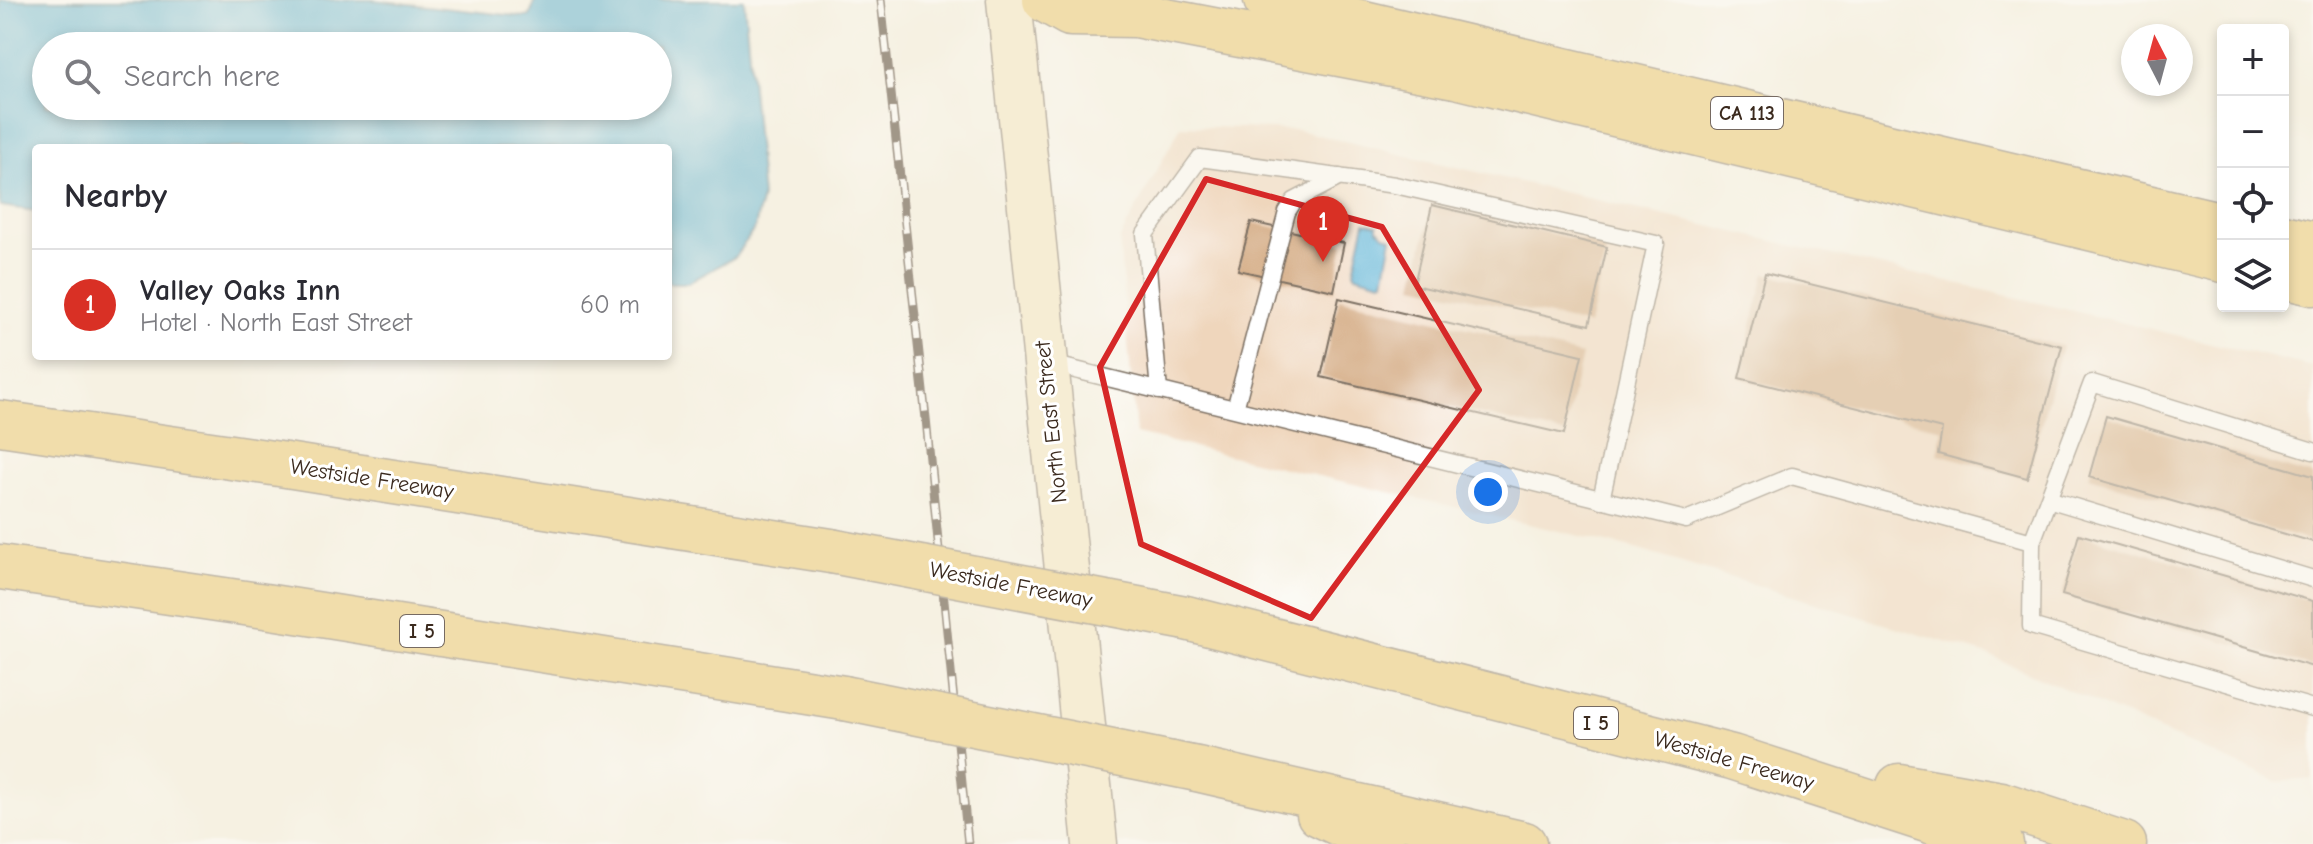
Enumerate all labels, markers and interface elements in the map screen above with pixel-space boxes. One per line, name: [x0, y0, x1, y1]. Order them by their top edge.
north arrow: [2121, 24, 2193, 96]
map controls: [2217, 24, 2289, 312]
button: +: [2217, 24, 2289, 96]
search box: [32, 32, 672, 120]
icon: search: [60, 54, 104, 98]
text: Search here: [124, 59, 280, 94]
button: −: [2217, 96, 2289, 168]
road number: CA 113: [1711, 97, 1783, 129]
button: locate: [2217, 168, 2289, 240]
text: Nearby: [64, 176, 167, 216]
pin: 1: [1297, 196, 1349, 262]
button: layers: [2217, 240, 2289, 312]
text: Valley Oaks Inn: [140, 273, 341, 308]
text: 1: [85, 290, 95, 320]
text: 60 m: [580, 290, 640, 320]
text: Hotel · North East Street: [140, 308, 412, 338]
street label: North East Street: [1029, 339, 1072, 504]
street label: Westside Freeway: [288, 453, 456, 505]
your location: [1468, 472, 1508, 512]
street label: Westside Freeway: [927, 556, 1095, 614]
road number: I 5: [400, 615, 444, 647]
road number: I 5: [1574, 707, 1618, 739]
street label: Westside Freeway: [1651, 726, 1817, 796]

